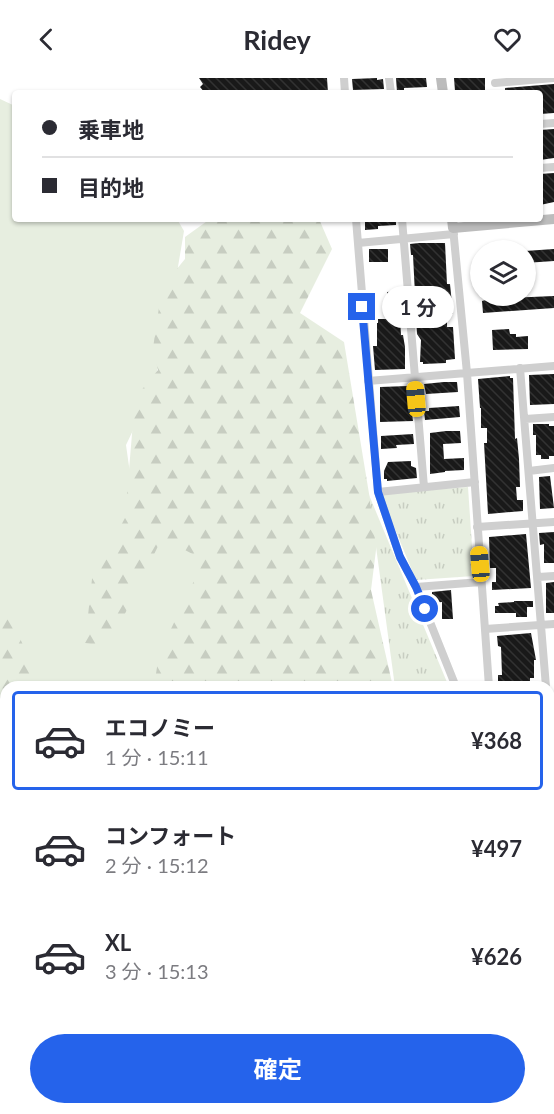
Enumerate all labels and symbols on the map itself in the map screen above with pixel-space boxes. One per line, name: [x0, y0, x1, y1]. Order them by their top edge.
callout: 1 分: [383, 286, 455, 328]
route end: [348, 293, 375, 320]
car: [405, 380, 427, 418]
car: [469, 545, 491, 583]
route start: [411, 595, 438, 622]

